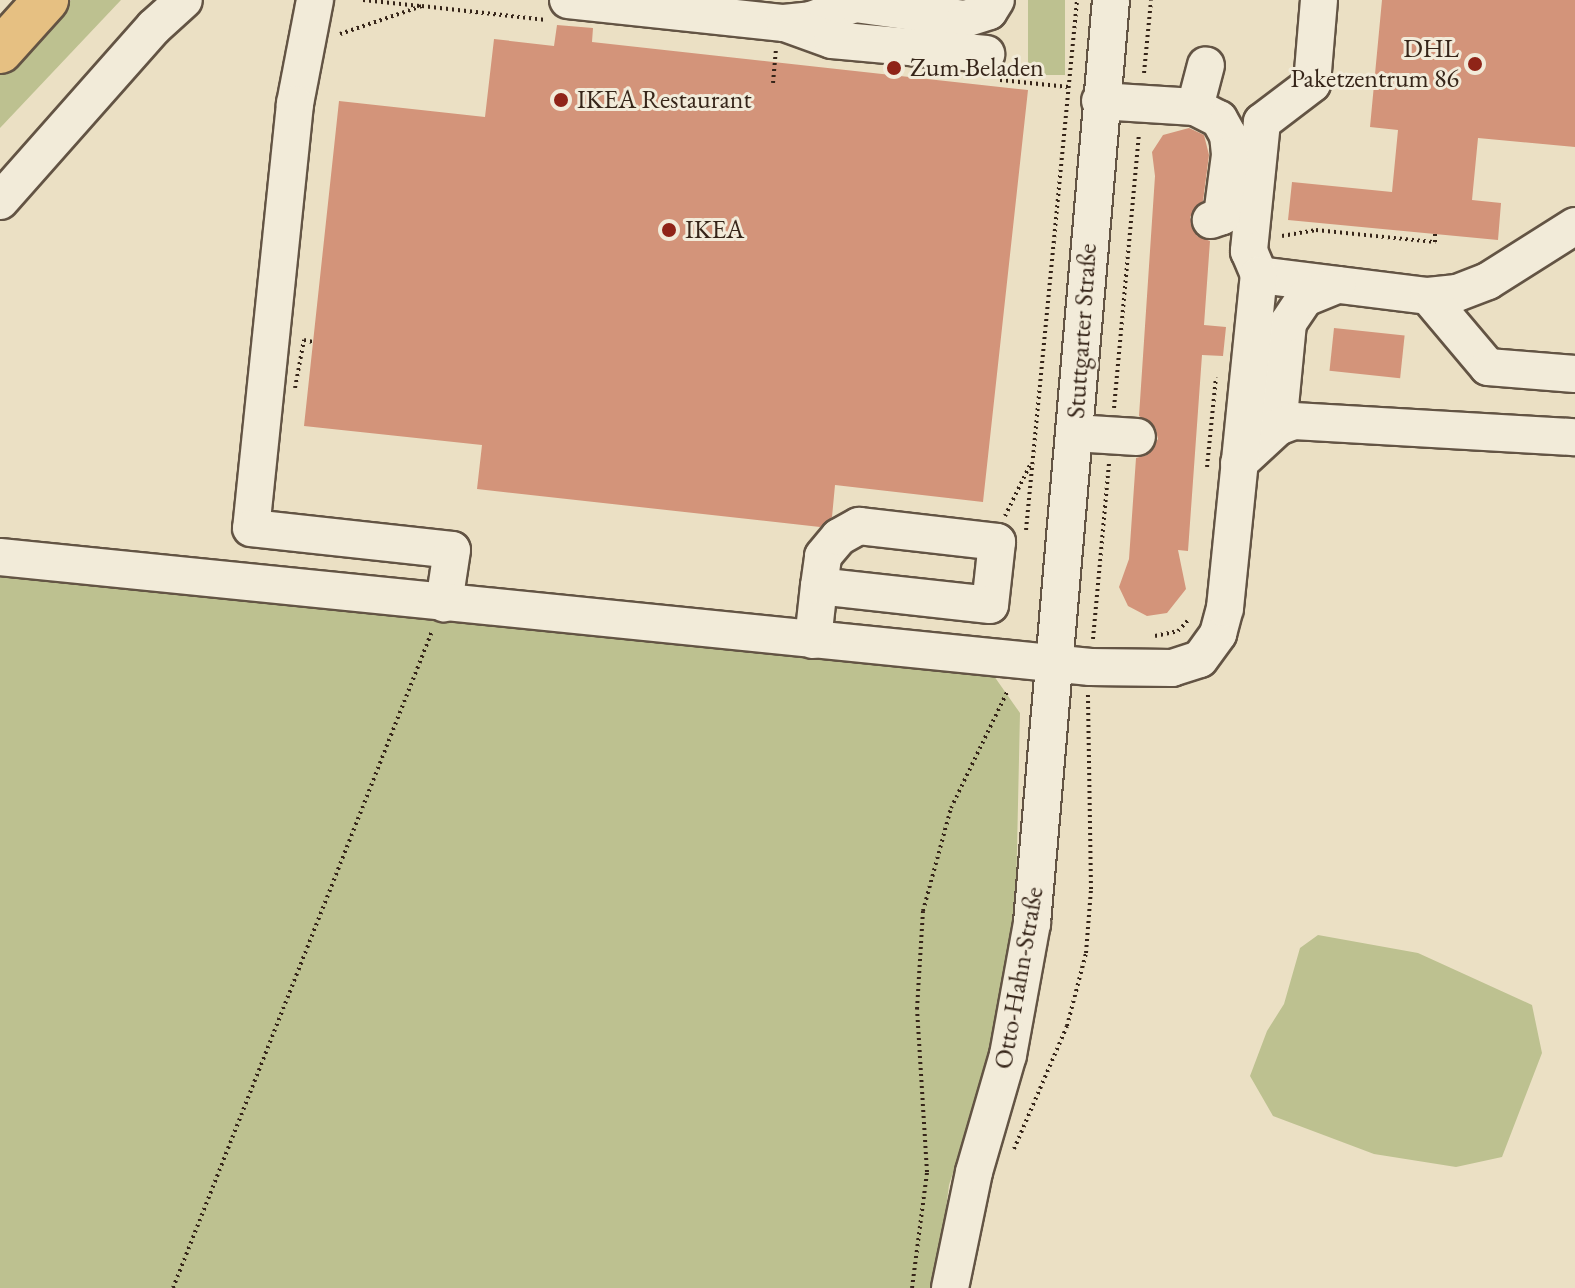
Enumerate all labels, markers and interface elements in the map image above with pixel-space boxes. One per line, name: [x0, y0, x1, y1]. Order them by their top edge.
place label: DHL Paketzentrum 86: [1290, 33, 1459, 94]
place label: Zum Beladen: [910, 52, 1044, 84]
marker: DHL Paketzentrum 86: [1466, 55, 1484, 73]
marker: Zum Beladen: [885, 59, 903, 77]
place label: IKEA Restaurant: [577, 84, 752, 116]
marker: IKEA Restaurant: [552, 91, 570, 109]
place label: IKEA: [685, 214, 744, 246]
marker: IKEA: [660, 221, 678, 239]
street label: Stuttgarter Straße: [1060, 242, 1104, 420]
street label: Otto-Hahn-Straße: [988, 884, 1050, 1072]

